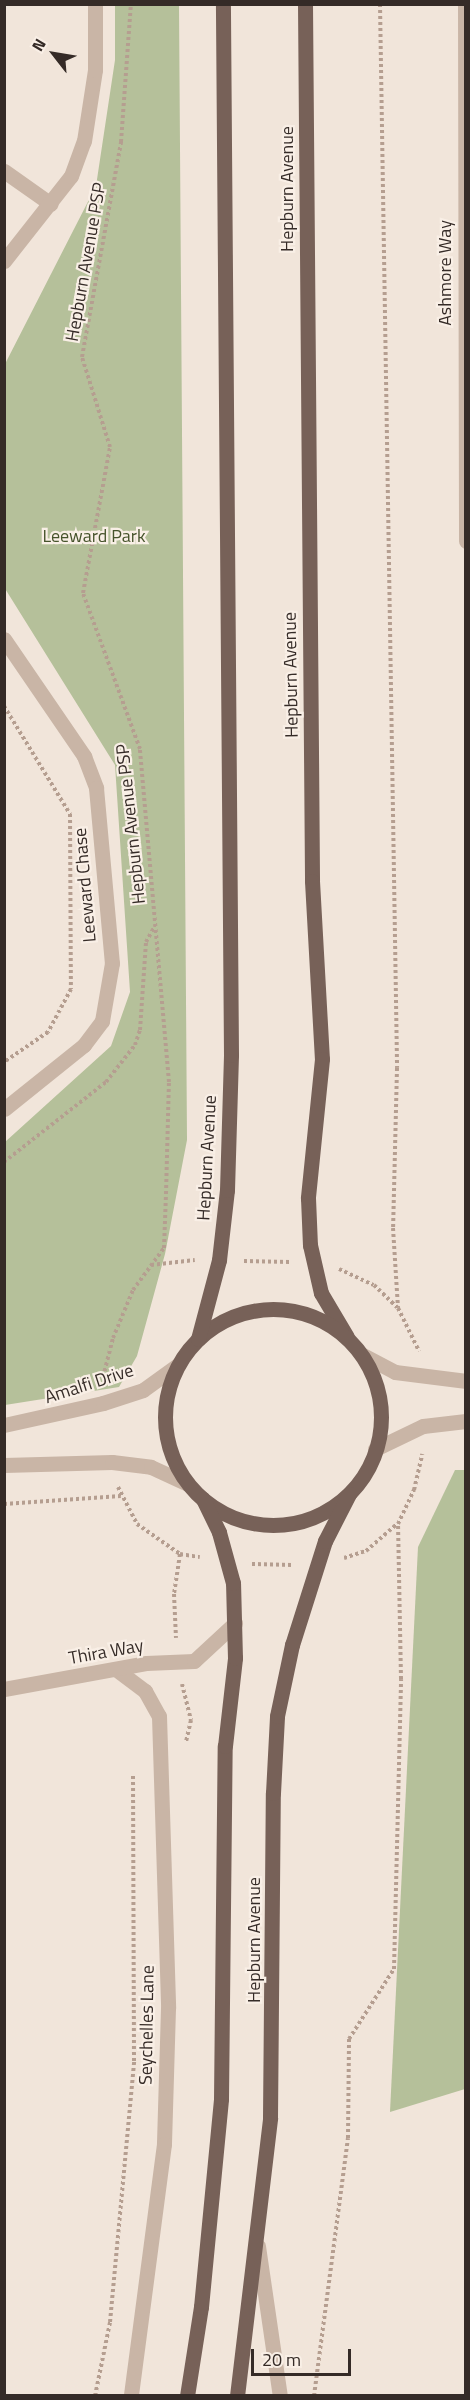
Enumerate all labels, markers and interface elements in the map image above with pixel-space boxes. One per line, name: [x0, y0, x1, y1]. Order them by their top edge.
north arrow: [24, 24, 84, 84]
text: N: [25, 34, 52, 56]
street label: Hepburn Avenue: [276, 126, 298, 252]
street label: Hepburn Avenue PSP: [61, 181, 111, 343]
street label: Ashmore Way: [434, 220, 456, 326]
park label: Leeward Park: [42, 525, 146, 547]
street label: Hepburn Avenue: [279, 612, 303, 738]
street label: Hepburn Avenue PSP: [112, 743, 150, 905]
street label: Leeward Chase: [69, 827, 101, 943]
street label: Hepburn Avenue: [193, 1095, 221, 1221]
street label: Amalfi Drive: [42, 1359, 136, 1409]
street label: Thira Way: [67, 1635, 145, 1669]
street label: Hepburn Avenue: [243, 1877, 265, 2003]
street label: Seychelles Lane: [135, 1965, 159, 2085]
scale bar: [254, 2337, 354, 2375]
text: 20 m: [262, 2346, 301, 2373]

